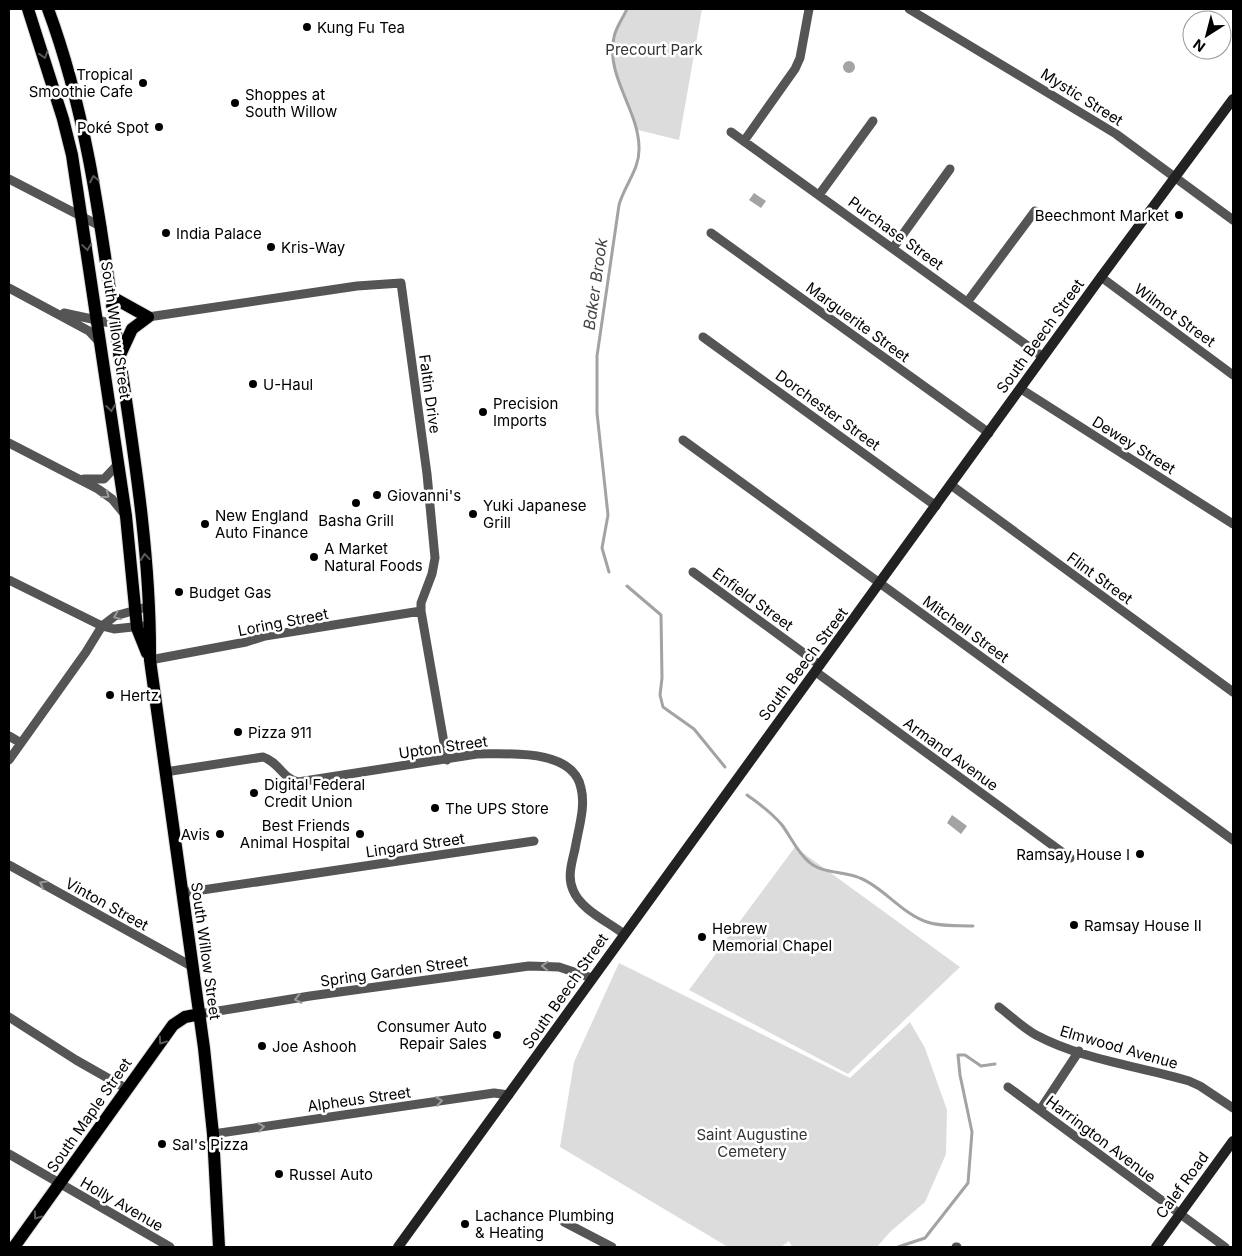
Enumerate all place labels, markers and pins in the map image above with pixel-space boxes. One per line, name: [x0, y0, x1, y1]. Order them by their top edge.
place label: Kung Fu Tea: [317, 18, 405, 37]
marker: Kung Fu Tea: [301, 21, 313, 33]
place label: Tropical Smoothie Cafe: [29, 65, 133, 101]
marker: Tropical Smoothie Cafe: [137, 77, 149, 89]
place label: Shoppes at South Willow: [245, 85, 337, 121]
marker: Shoppes at South Willow: [229, 97, 241, 109]
place label: Poké Spot: [77, 118, 149, 137]
marker: Poké Spot: [153, 121, 165, 133]
place label: Beechmont Market: [1035, 206, 1169, 225]
marker: Beechmont Market: [1173, 209, 1185, 221]
place label: India Palace: [176, 224, 262, 243]
marker: India Palace: [160, 227, 172, 239]
place label: Kris-Way: [281, 238, 346, 257]
marker: Kris-Way: [265, 241, 277, 253]
place label: U-Haul: [263, 375, 313, 394]
marker: U-Haul: [247, 378, 259, 390]
place label: Precision Imports: [493, 394, 558, 430]
marker: Precision Imports: [477, 406, 489, 418]
place label: Giovanni's: [387, 486, 461, 505]
marker: Giovanni's: [371, 489, 383, 501]
place label: Yuki Japanese Grill: [483, 496, 587, 532]
marker: Basha Grill: [350, 497, 362, 509]
place label: New England Auto Finance: [215, 506, 308, 542]
marker: Yuki Japanese Grill: [467, 508, 479, 520]
place label: Basha Grill: [318, 511, 394, 530]
marker: New England Auto Finance: [199, 518, 211, 530]
place label: A Market Natural Foods: [324, 539, 423, 575]
marker: A Market Natural Foods: [308, 551, 320, 563]
place label: Budget Gas: [189, 583, 272, 602]
marker: Budget Gas: [173, 586, 185, 598]
place label: Hertz: [120, 686, 159, 705]
marker: Hertz: [104, 689, 116, 701]
place label: Pizza 911: [248, 723, 312, 742]
marker: Pizza 911: [232, 726, 244, 738]
place label: Digital Federal Credit Union: [264, 775, 365, 811]
marker: Digital Federal Credit Union: [248, 787, 260, 799]
place label: The UPS Store: [445, 799, 549, 818]
marker: The UPS Store: [429, 802, 441, 814]
place label: Best Friends Animal Hospital: [240, 816, 350, 852]
place label: Avis: [181, 825, 210, 844]
marker: Avis: [214, 828, 226, 840]
marker: Best Friends Animal Hospital: [354, 828, 366, 840]
place label: Ramsay House I: [1016, 845, 1130, 864]
marker: Ramsay House I: [1134, 848, 1146, 860]
place label: Ramsay House II: [1084, 916, 1202, 935]
place label: Hebrew Memorial Chapel: [712, 919, 832, 955]
marker: Ramsay House II: [1068, 919, 1080, 931]
marker: Hebrew Memorial Chapel: [696, 931, 708, 943]
place label: Consumer Auto Repair Sales: [377, 1017, 487, 1053]
marker: Consumer Auto Repair Sales: [491, 1029, 503, 1041]
place label: Joe Ashooh: [272, 1037, 357, 1056]
marker: Joe Ashooh: [256, 1040, 268, 1052]
place label: Sal's Pizza: [172, 1135, 249, 1154]
marker: Sal's Pizza: [156, 1138, 168, 1150]
place label: Russel Auto: [289, 1165, 373, 1184]
marker: Russel Auto: [273, 1168, 285, 1180]
place label: Lachance Plumbing & Heating: [475, 1206, 614, 1242]
marker: Lachance Plumbing & Heating: [459, 1218, 471, 1230]

